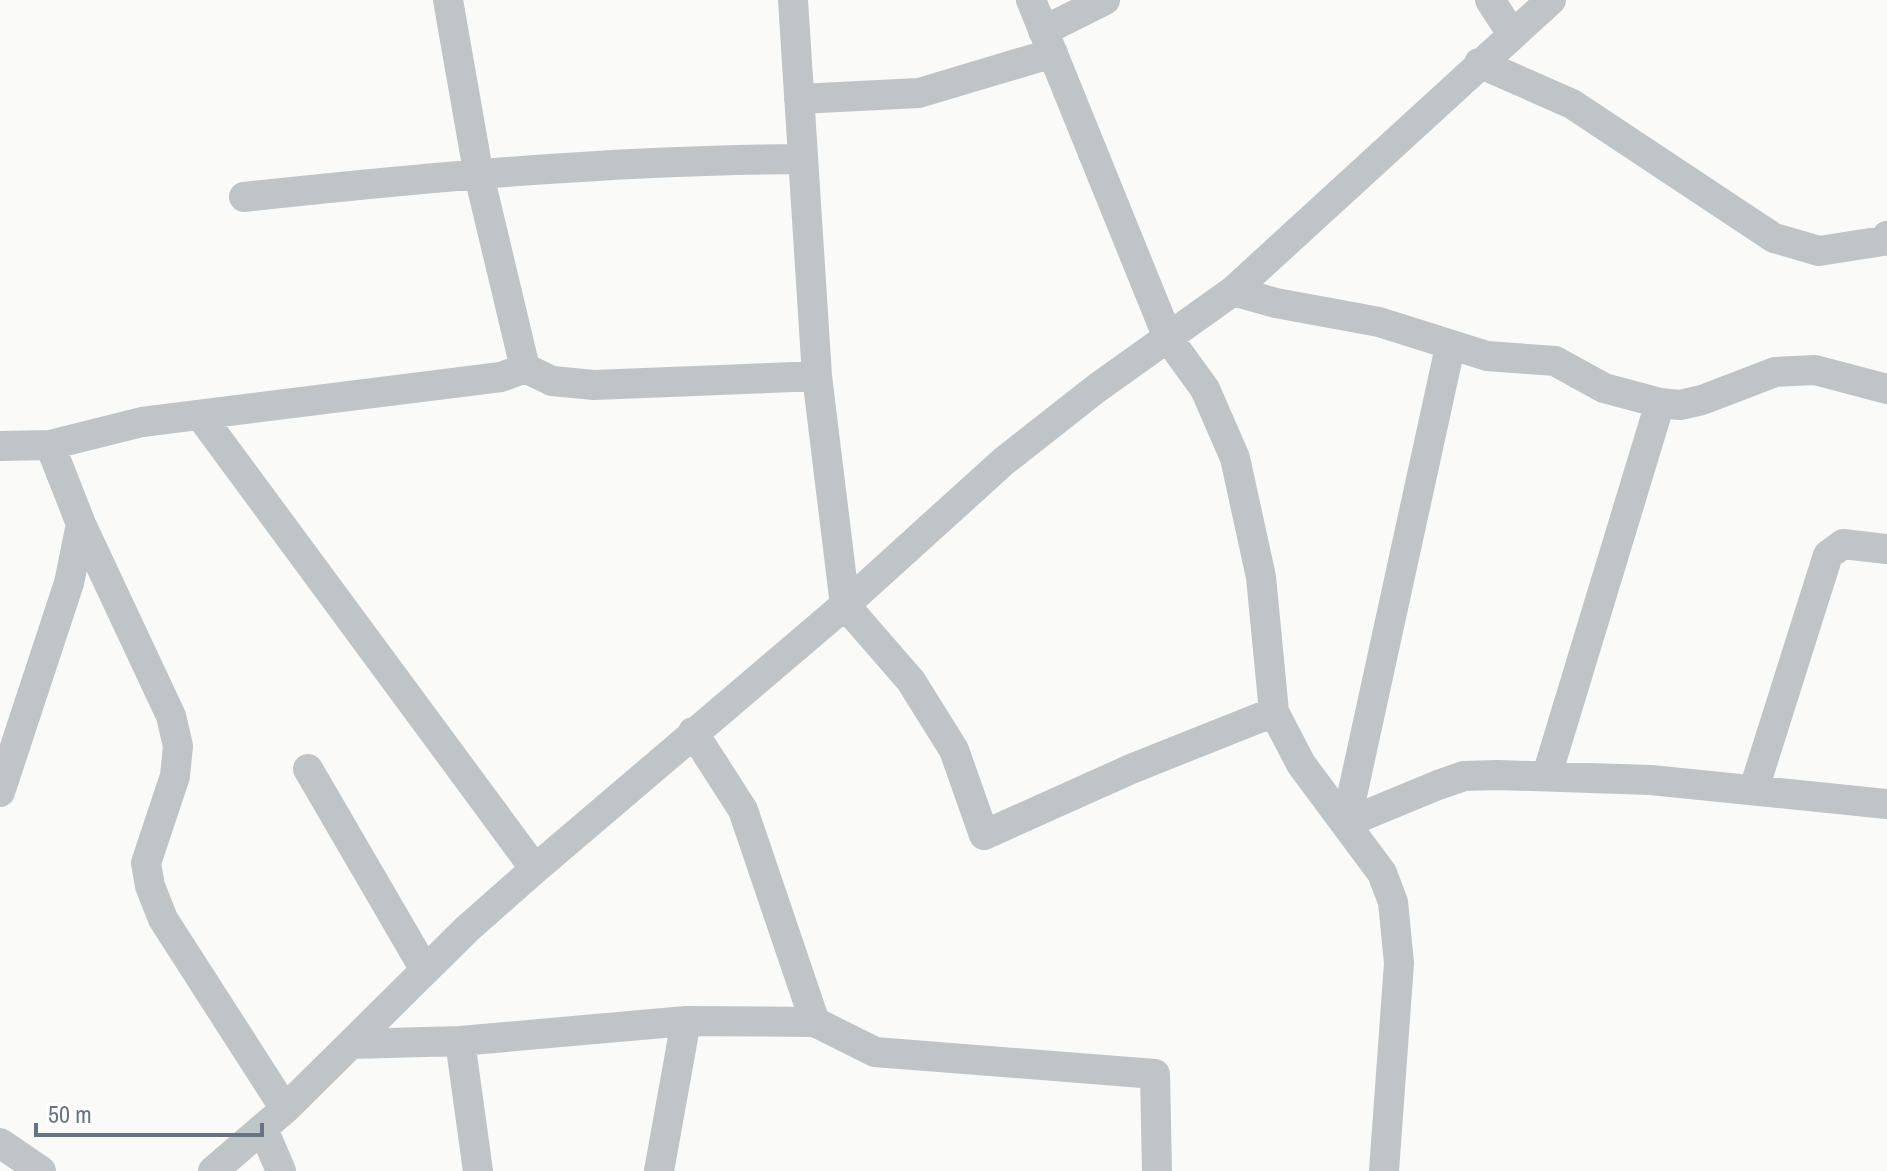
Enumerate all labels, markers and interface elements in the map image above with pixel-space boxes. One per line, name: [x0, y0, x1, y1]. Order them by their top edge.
scale bar: [36, 1087, 262, 1137]
text: 50 m: [48, 1098, 92, 1130]

